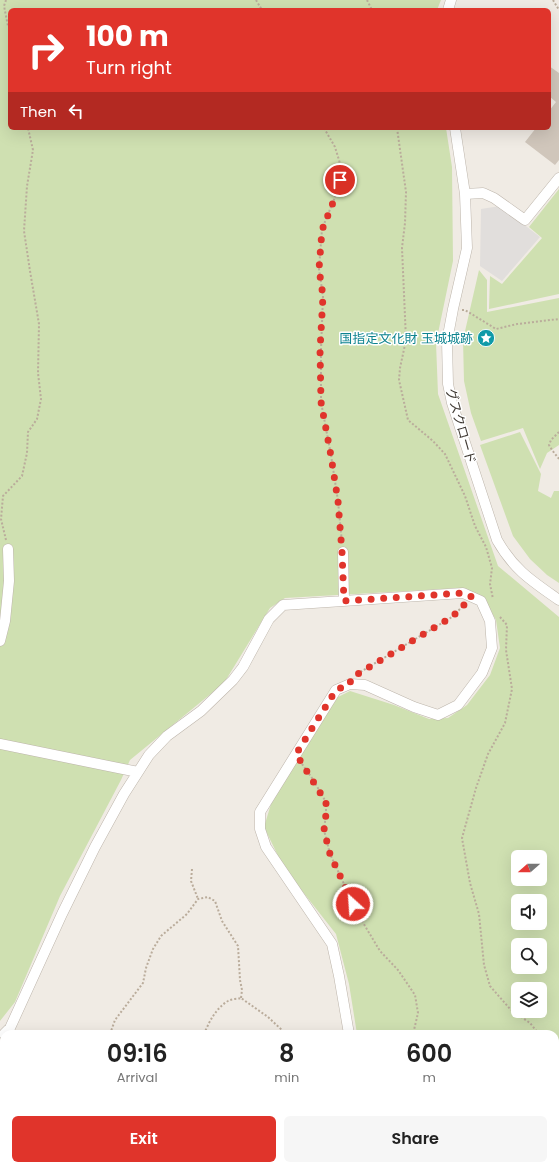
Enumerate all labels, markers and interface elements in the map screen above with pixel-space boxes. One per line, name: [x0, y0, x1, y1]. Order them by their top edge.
text: 100 m: [86, 17, 169, 56]
icon: right: [20, 24, 72, 76]
text: Turn right: [86, 55, 172, 80]
icon: left: [65, 100, 87, 122]
text: Then: [20, 101, 57, 122]
pin: [323, 163, 357, 197]
icon: arrive: [329, 169, 351, 191]
place icon: 国指定文化財 玉城城跡: [476, 328, 496, 348]
place label: 国指定文化財 玉城城跡: [340, 329, 473, 348]
street label: グスクロード: [441, 386, 481, 466]
north arrow: [511, 850, 547, 886]
map controls: [511, 850, 547, 1018]
position arrow: [332, 883, 374, 925]
button: sound: [511, 894, 547, 930]
button: search: [511, 938, 547, 974]
button: layers: [511, 982, 547, 1018]
text: 09:16: [107, 1037, 168, 1070]
text: 8: [279, 1037, 294, 1070]
text: 600: [406, 1037, 452, 1070]
text: Arrival: [117, 1068, 158, 1087]
text: min: [274, 1068, 299, 1087]
text: m: [422, 1068, 436, 1087]
button: Exit: [12, 1116, 276, 1162]
button: Share: [284, 1116, 547, 1162]

